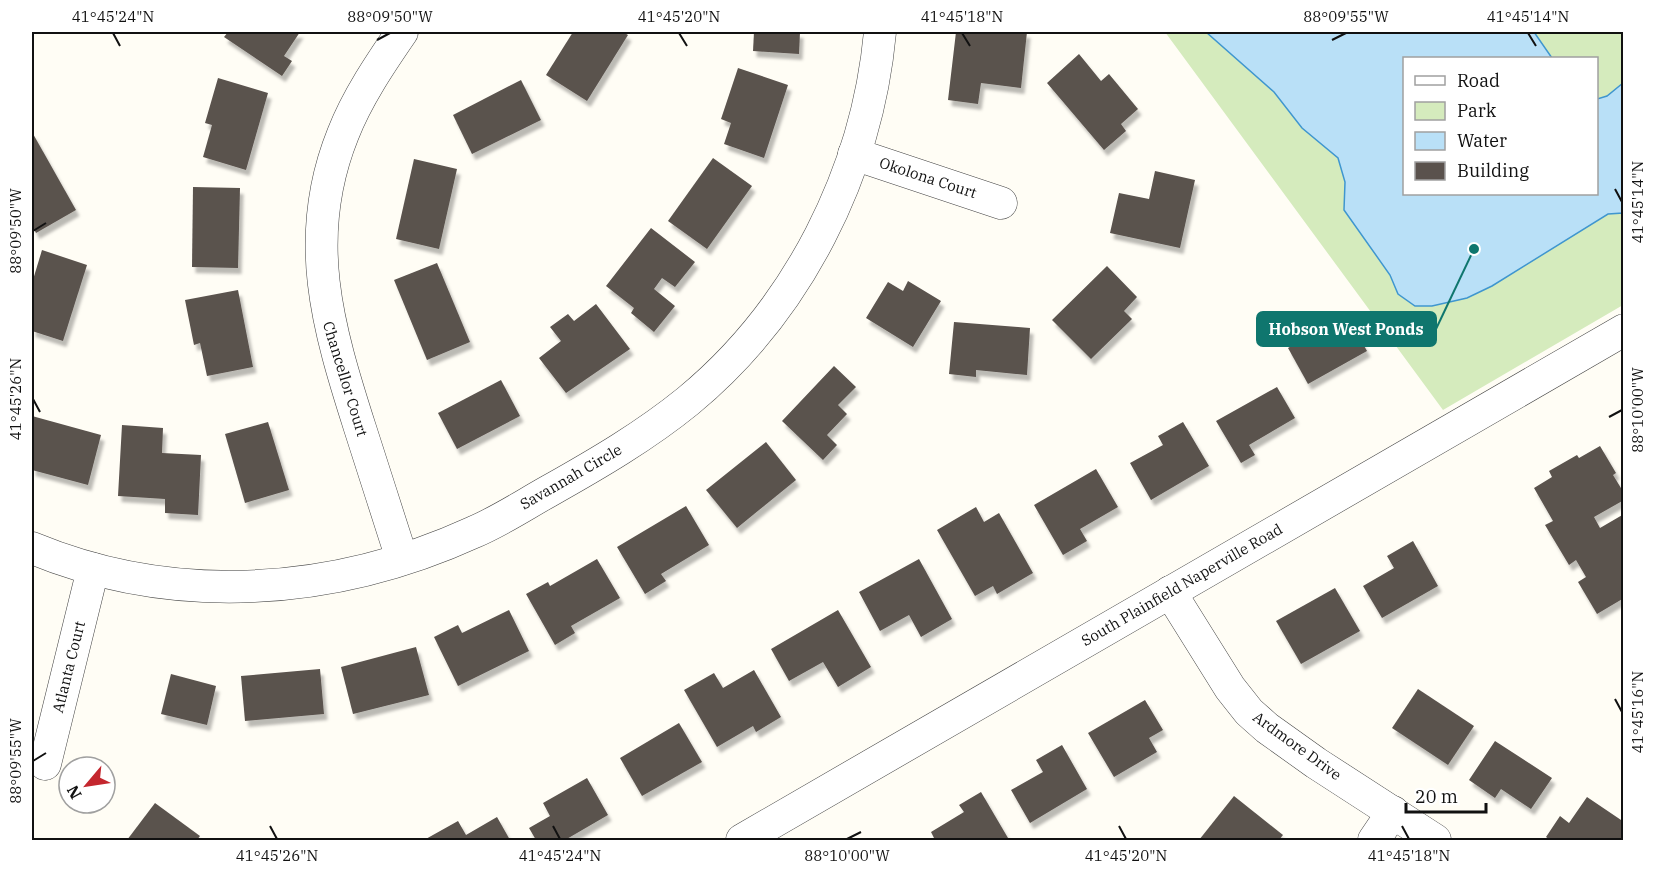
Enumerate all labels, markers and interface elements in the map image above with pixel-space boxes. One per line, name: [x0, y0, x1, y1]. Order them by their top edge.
text: 41°45'24"N: [72, 7, 154, 26]
text: 88°09'50"W: [347, 7, 433, 26]
text: 41°45'20"N: [638, 7, 720, 26]
text: 41°45'18"N: [921, 7, 1003, 26]
text: 88°09'55"W: [1303, 7, 1389, 26]
text: 41°45'14"N: [1487, 7, 1569, 26]
legend: [1403, 57, 1598, 195]
text: Road: [1457, 69, 1500, 92]
text: Park: [1457, 99, 1497, 122]
text: Water: [1457, 129, 1507, 152]
street label: Okolona Court: [877, 153, 979, 202]
text: Building: [1457, 159, 1529, 182]
text: 41°45'14"N: [1628, 161, 1647, 243]
text: 88°09'50"W: [6, 188, 25, 274]
callout: Hobson West Ponds: [1257, 312, 1436, 346]
street label: Chancellor Court: [319, 319, 372, 439]
text: Hobson West Ponds: [1268, 319, 1424, 339]
text: 41°45'26"N: [6, 358, 25, 440]
text: 88°10'00"W: [1628, 367, 1647, 453]
street label: Savannah Circle: [516, 440, 625, 513]
street label: South Plainfield Naperville Road: [1078, 519, 1286, 650]
street label: Atlanta Court: [48, 619, 89, 715]
text: 41°45'16"N: [1628, 671, 1647, 753]
street label: Ardmore Drive: [1249, 707, 1345, 784]
text: 88°09'55"W: [6, 718, 25, 804]
north arrow: [57, 755, 117, 815]
scale bar: [1406, 776, 1486, 814]
text: N: [62, 782, 86, 803]
text: 20 m: [1415, 785, 1458, 808]
text: 41°45'26"N: [236, 846, 318, 865]
text: 41°45'24"N: [519, 846, 601, 865]
text: 88°10'00"W: [804, 846, 890, 865]
text: 41°45'20"N: [1085, 846, 1167, 865]
text: 41°45'18"N: [1368, 846, 1450, 865]

